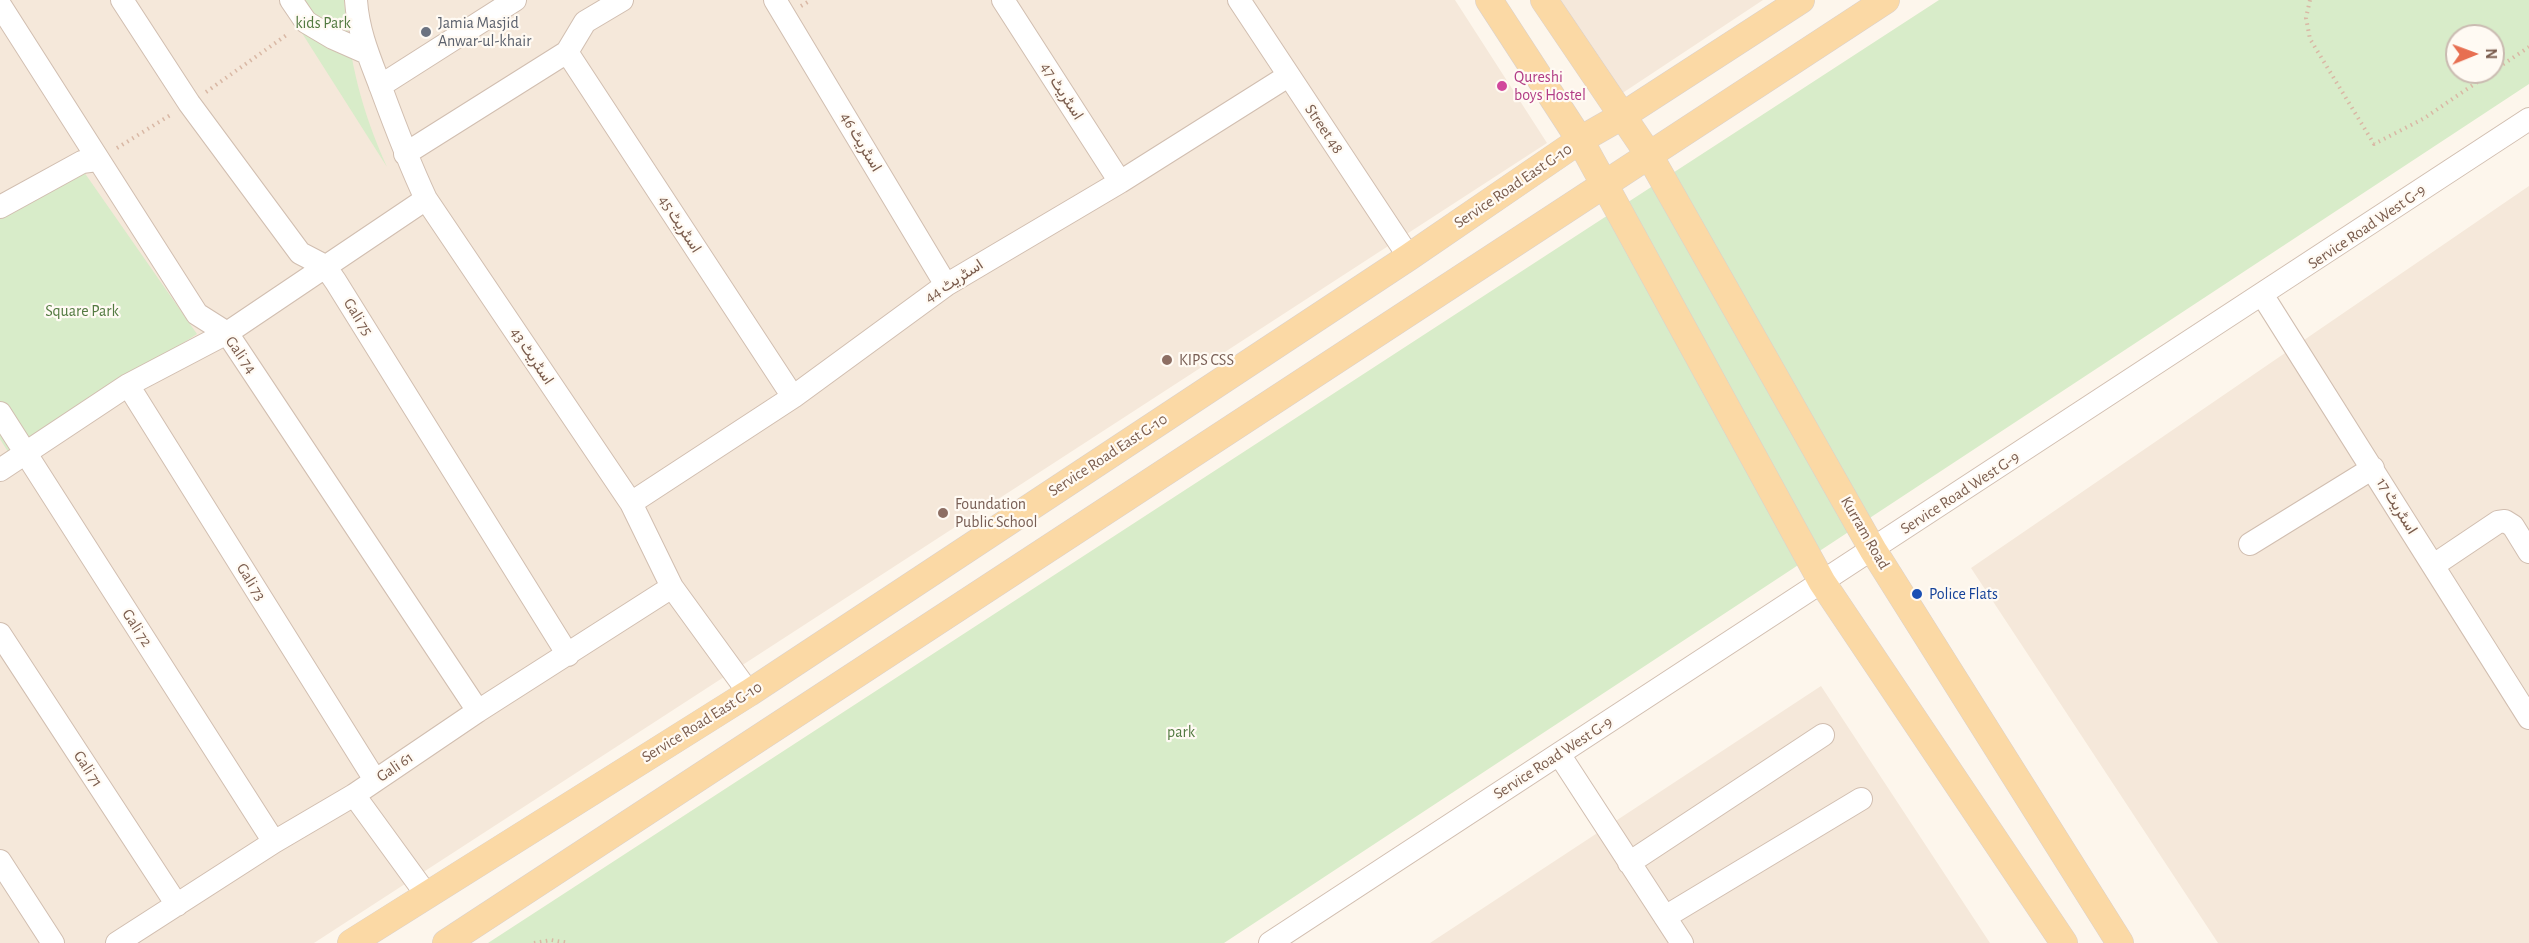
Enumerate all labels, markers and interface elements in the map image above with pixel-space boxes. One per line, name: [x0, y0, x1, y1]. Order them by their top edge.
park label: kids Park: [295, 13, 351, 33]
place label: Jamia Masjid Anwar-ul-khair: [438, 13, 531, 51]
north arrow: [2445, 24, 2505, 84]
marker: Jamia Masjid Anwar-ul-khair: [419, 25, 433, 39]
text: N: [2483, 48, 2499, 59]
street label: اسٹریٹ 47: [1036, 59, 1088, 123]
place label: Qureshi boys Hostel: [1514, 67, 1586, 105]
marker: Qureshi boys Hostel: [1495, 79, 1509, 93]
street label: Street 48: [1301, 101, 1347, 157]
street label: اسٹریٹ 46: [836, 109, 886, 175]
street label: Service Road East G-10: [1450, 139, 1576, 233]
street label: Service Road West G-9: [2304, 180, 2430, 274]
street label: اسٹریٹ 45: [654, 192, 706, 256]
street label: اسٹریٹ 44: [921, 255, 987, 307]
street label: Gali 75: [339, 295, 377, 339]
park label: Square Park: [45, 301, 119, 321]
street label: اسٹریٹ 43: [506, 324, 558, 388]
street label: Gali 74: [221, 332, 261, 378]
place label: KIPS CSS: [1179, 350, 1234, 370]
marker: KIPS CSS: [1160, 353, 1174, 367]
street label: Service Road East G-10: [1045, 409, 1171, 501]
street label: Service Road West G-9: [1897, 447, 2023, 539]
street label: اسٹریٹ 17: [2372, 474, 2422, 538]
street label: Kurram Road: [1836, 493, 1894, 573]
place label: Foundation Public School: [955, 494, 1037, 532]
marker: Foundation Public School: [936, 506, 950, 520]
street label: Gali 73: [232, 560, 270, 604]
place label: Police Flats: [1929, 584, 1998, 604]
marker: Police Flats: [1910, 587, 1924, 601]
street label: Gali 72: [118, 605, 156, 651]
street label: Service Road East G-10: [638, 677, 766, 767]
street label: Service Road West G-9: [1490, 712, 1616, 804]
park label: park: [1167, 722, 1195, 742]
street label: Gali 71: [69, 747, 107, 791]
street label: Gali 61: [373, 748, 417, 786]

